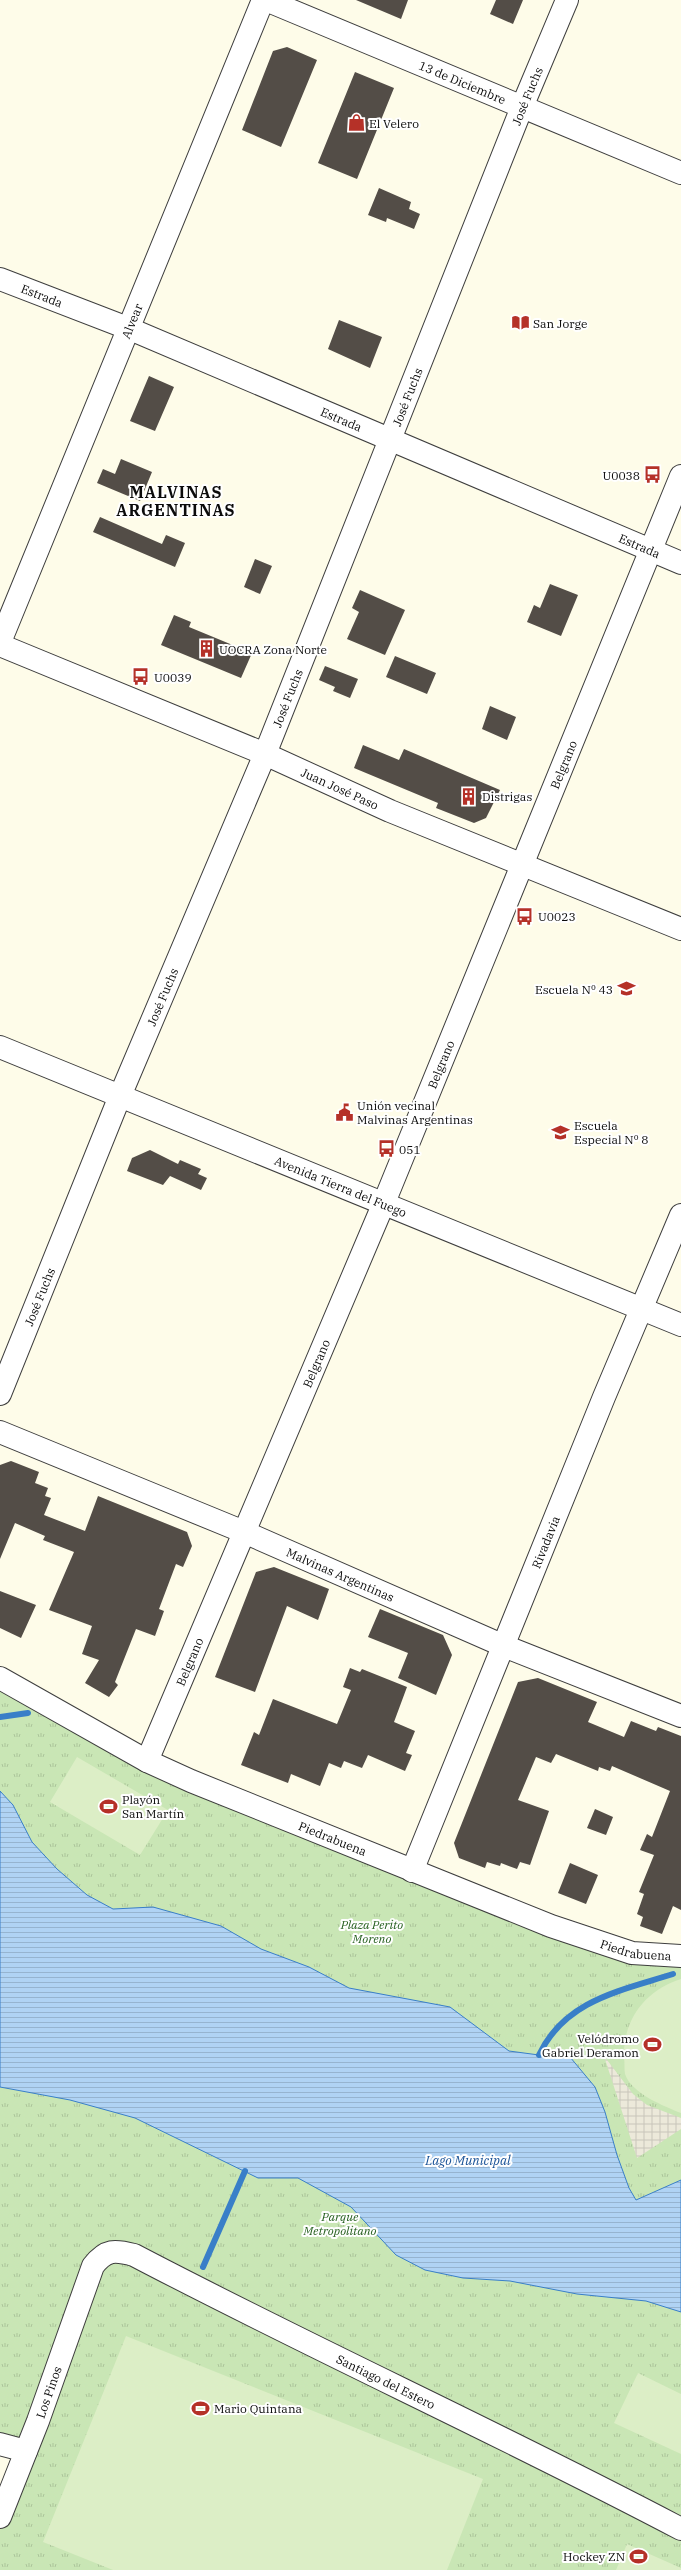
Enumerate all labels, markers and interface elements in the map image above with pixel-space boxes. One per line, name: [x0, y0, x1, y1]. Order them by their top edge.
street label: 13 de Diciembre: [417, 57, 508, 107]
street label: José Fuchs: [508, 64, 546, 127]
shop icon: El Velero: [346, 113, 366, 133]
place label: El Velero: [369, 116, 419, 131]
street label: Estrada: [19, 280, 65, 310]
street label: Alvear: [118, 301, 146, 341]
library icon: San Jorge: [510, 313, 530, 333]
place label: San Jorge: [533, 316, 587, 331]
street label: José Fuchs: [389, 365, 425, 428]
street label: Estrada: [318, 403, 365, 434]
bus stop icon: U0038: [643, 465, 663, 485]
place label: U0038: [602, 468, 640, 483]
district label: MALVINAS ARGENTINAS: [116, 482, 236, 520]
street label: Estrada: [617, 530, 663, 561]
building icon: UOCRA Zona Norte: [196, 639, 216, 659]
place label: UOCRA Zona Norte: [219, 642, 327, 657]
bus stop icon: U0039: [131, 667, 151, 687]
street label: José Fuchs: [269, 667, 306, 729]
place label: U0039: [154, 670, 192, 685]
street label: Belgrano: [547, 738, 580, 791]
street label: Juan José Paso: [299, 764, 381, 812]
building icon: Distrigas: [459, 786, 479, 806]
place label: Distrigas: [482, 789, 532, 804]
bus stop icon: U0023: [515, 906, 535, 926]
place label: U0023: [538, 909, 576, 924]
street label: José Fuchs: [143, 965, 181, 1028]
school or university icon: Escuela Nº 43: [616, 979, 636, 999]
place label: Escuela Nº 43: [535, 982, 613, 997]
street label: Belgrano: [424, 1038, 457, 1091]
place label: Unión vecinal Malvinas Argentinas: [357, 1098, 473, 1127]
public building icon: Unión vecinal Malvinas Argentinas: [334, 1102, 354, 1122]
place label: Escuela Especial Nº 8: [574, 1118, 649, 1147]
school or university icon: Escuela Especial Nº 8: [551, 1122, 571, 1142]
bus stop icon: 051: [376, 1139, 396, 1159]
place label: 051: [399, 1142, 421, 1157]
street label: Avenida Tierra del Fuego: [272, 1152, 409, 1220]
street label: José Fuchs: [21, 1265, 58, 1328]
street label: Belgrano: [299, 1337, 333, 1390]
street label: Rivadavia: [528, 1513, 563, 1570]
street label: Malvinas Argentinas: [284, 1544, 397, 1605]
street label: Belgrano: [172, 1635, 206, 1688]
place label: Playón San Martín: [122, 1792, 185, 1821]
sports icon: Playón San Martín: [99, 1796, 119, 1816]
street label: Piedrabuena: [296, 1818, 369, 1859]
park label: Plaza Perito Moreno: [340, 1917, 403, 1946]
street label: Piedrabuena: [599, 1936, 672, 1963]
place label: Velódromo Gabriel Deramon: [542, 2031, 639, 2060]
sports icon: Velódromo Gabriel Deramon: [642, 2035, 662, 2055]
water label: Lago Municipal: [424, 2152, 511, 2169]
park label: Parque Metropolitano: [302, 2209, 377, 2238]
street label: Santiago del Estero: [334, 2351, 438, 2412]
street label: Los Pinos: [32, 2364, 64, 2420]
sports icon: Mario Quintana: [191, 2398, 211, 2418]
place label: Mario Quintana: [214, 2401, 303, 2416]
sports icon: Hockey ZN: [628, 2546, 648, 2566]
place label: Hockey ZN: [563, 2549, 625, 2564]

